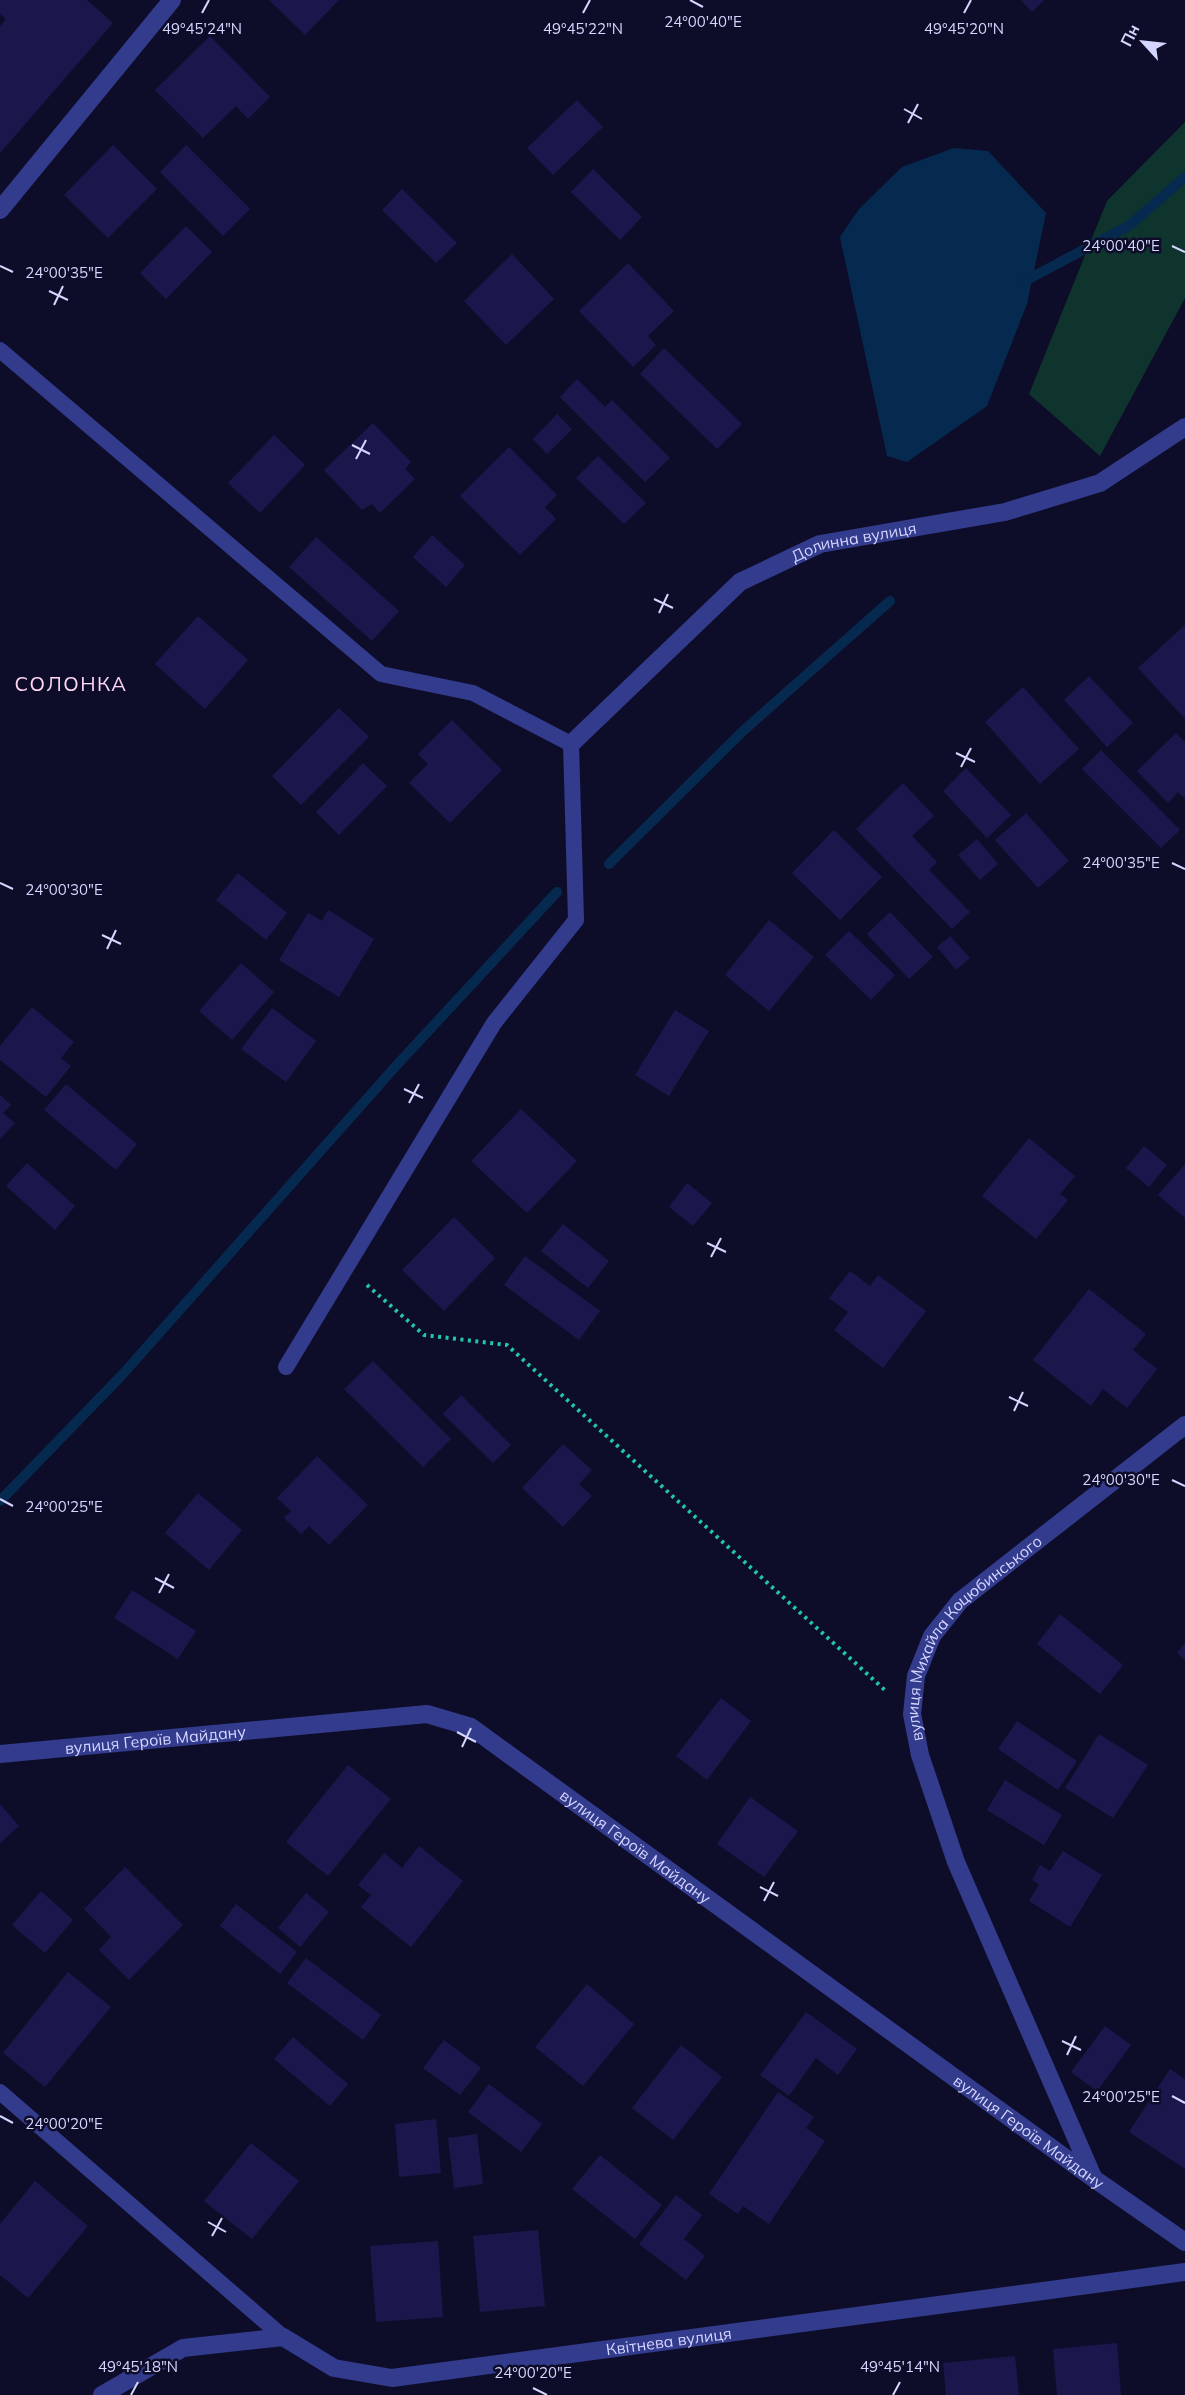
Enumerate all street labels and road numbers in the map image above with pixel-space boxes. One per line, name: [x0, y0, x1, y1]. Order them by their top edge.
street label: Долинна вулиця: [788, 518, 918, 566]
street label: вулиця Михайла Коцюбинського: [902, 1531, 1046, 1743]
street label: вулиця Героїв Майдану: [64, 1721, 247, 1758]
street label: вулиця Героїв Майдану: [556, 1785, 715, 1908]
street label: вулиця Героїв Майдану: [950, 2070, 1109, 2193]
street label: Квітнева вулиця: [605, 2323, 733, 2359]

